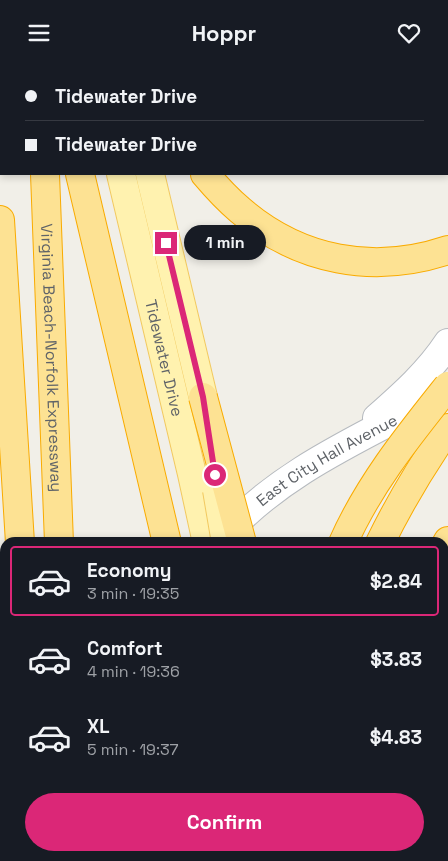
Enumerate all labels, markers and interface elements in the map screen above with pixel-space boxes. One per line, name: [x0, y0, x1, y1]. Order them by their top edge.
icon: menu: [25, 19, 53, 47]
text: Hoppr: [192, 19, 256, 47]
icon: heart: [395, 19, 423, 47]
text: Tidewater Drive: [55, 84, 197, 109]
text: Tidewater Drive: [55, 132, 197, 157]
street label: Virginia Beach-Norfolk Expressway: [36, 223, 68, 492]
callout: 1 min: [184, 225, 266, 261]
route end: [155, 232, 177, 254]
text: 1 min: [205, 232, 245, 253]
street label: Tidewater Drive: [141, 297, 188, 418]
street label: East City Hall Avenue: [252, 409, 401, 510]
route start: [204, 464, 226, 486]
text: Economy: [87, 558, 171, 583]
icon: car: [27, 559, 72, 604]
text: $2.84: [370, 569, 422, 594]
text: 3 min · 19:35: [87, 583, 179, 604]
text: Comfort: [87, 636, 163, 661]
icon: car: [27, 637, 72, 682]
text: $3.83: [370, 647, 422, 672]
text: 4 min · 19:36: [87, 661, 180, 682]
text: XL: [87, 714, 110, 739]
icon: car: [27, 715, 72, 760]
text: $4.83: [370, 725, 422, 750]
text: 5 min · 19:37: [87, 739, 179, 760]
button: Confirm: [25, 793, 424, 851]

